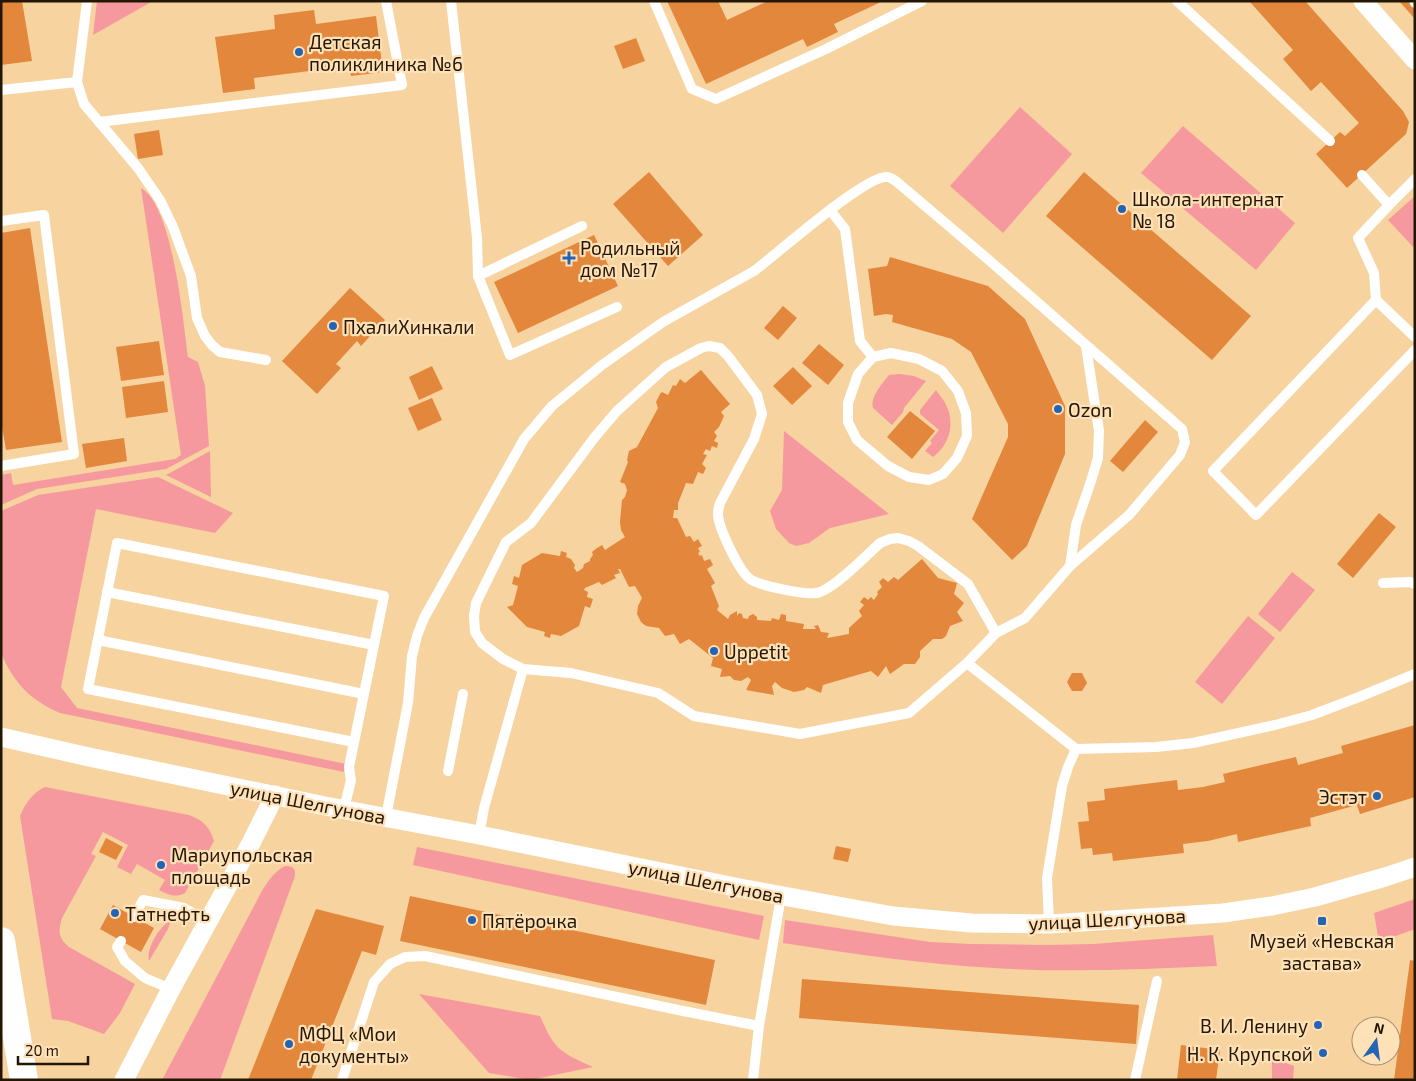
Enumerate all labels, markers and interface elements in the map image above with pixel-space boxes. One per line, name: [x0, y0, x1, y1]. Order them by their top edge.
place label: Детская поликлиника №6: [309, 30, 463, 75]
marker: Детская поликлиника №6: [293, 46, 305, 58]
place label: Школа-интернат № 18: [1132, 187, 1284, 232]
marker: Школа-интернат № 18: [1116, 203, 1128, 215]
place label: Родильный дом №17: [580, 236, 680, 281]
marker: Родильный дом №17: [562, 251, 576, 265]
place label: ПхалиХинкали: [343, 315, 474, 338]
marker: ПхалиХинкали: [327, 320, 339, 332]
place label: Ozon: [1068, 398, 1112, 421]
marker: Ozon: [1052, 403, 1064, 415]
place label: Uppetit: [724, 640, 788, 663]
marker: Uppetit: [708, 645, 720, 657]
street label: улица Шелгунова: [228, 776, 388, 829]
place label: Эстэт: [1319, 785, 1367, 808]
marker: Эстэт: [1371, 790, 1383, 802]
place label: Мариупольская площадь: [171, 843, 313, 888]
street label: улица Шелгунова: [626, 855, 786, 908]
marker: Мариупольская площадь: [155, 859, 167, 871]
place label: Татнефть: [125, 902, 210, 925]
street label: улица Шелгунова: [1028, 903, 1186, 936]
marker: Татнефть: [109, 907, 121, 919]
place label: Пятёрочка: [482, 909, 577, 932]
marker: Пятёрочка: [466, 914, 478, 926]
marker: Музей «Невская застава»: [1316, 915, 1328, 927]
place label: Музей «Невская застава»: [1250, 929, 1394, 974]
place label: В. И. Ленину: [1200, 1014, 1308, 1038]
north arrow: [1351, 1016, 1401, 1066]
text: N: [1372, 1018, 1386, 1037]
marker: В. И. Ленину: [1312, 1019, 1324, 1031]
place label: МФЦ «Мои документы»: [299, 1022, 409, 1068]
scale bar: [18, 1034, 88, 1066]
marker: МФЦ «Мои документы»: [283, 1038, 295, 1050]
text: 20 m: [25, 1041, 59, 1059]
place label: Н. К. Крупской: [1187, 1042, 1313, 1066]
marker: Н. К. Крупской: [1317, 1047, 1329, 1059]

